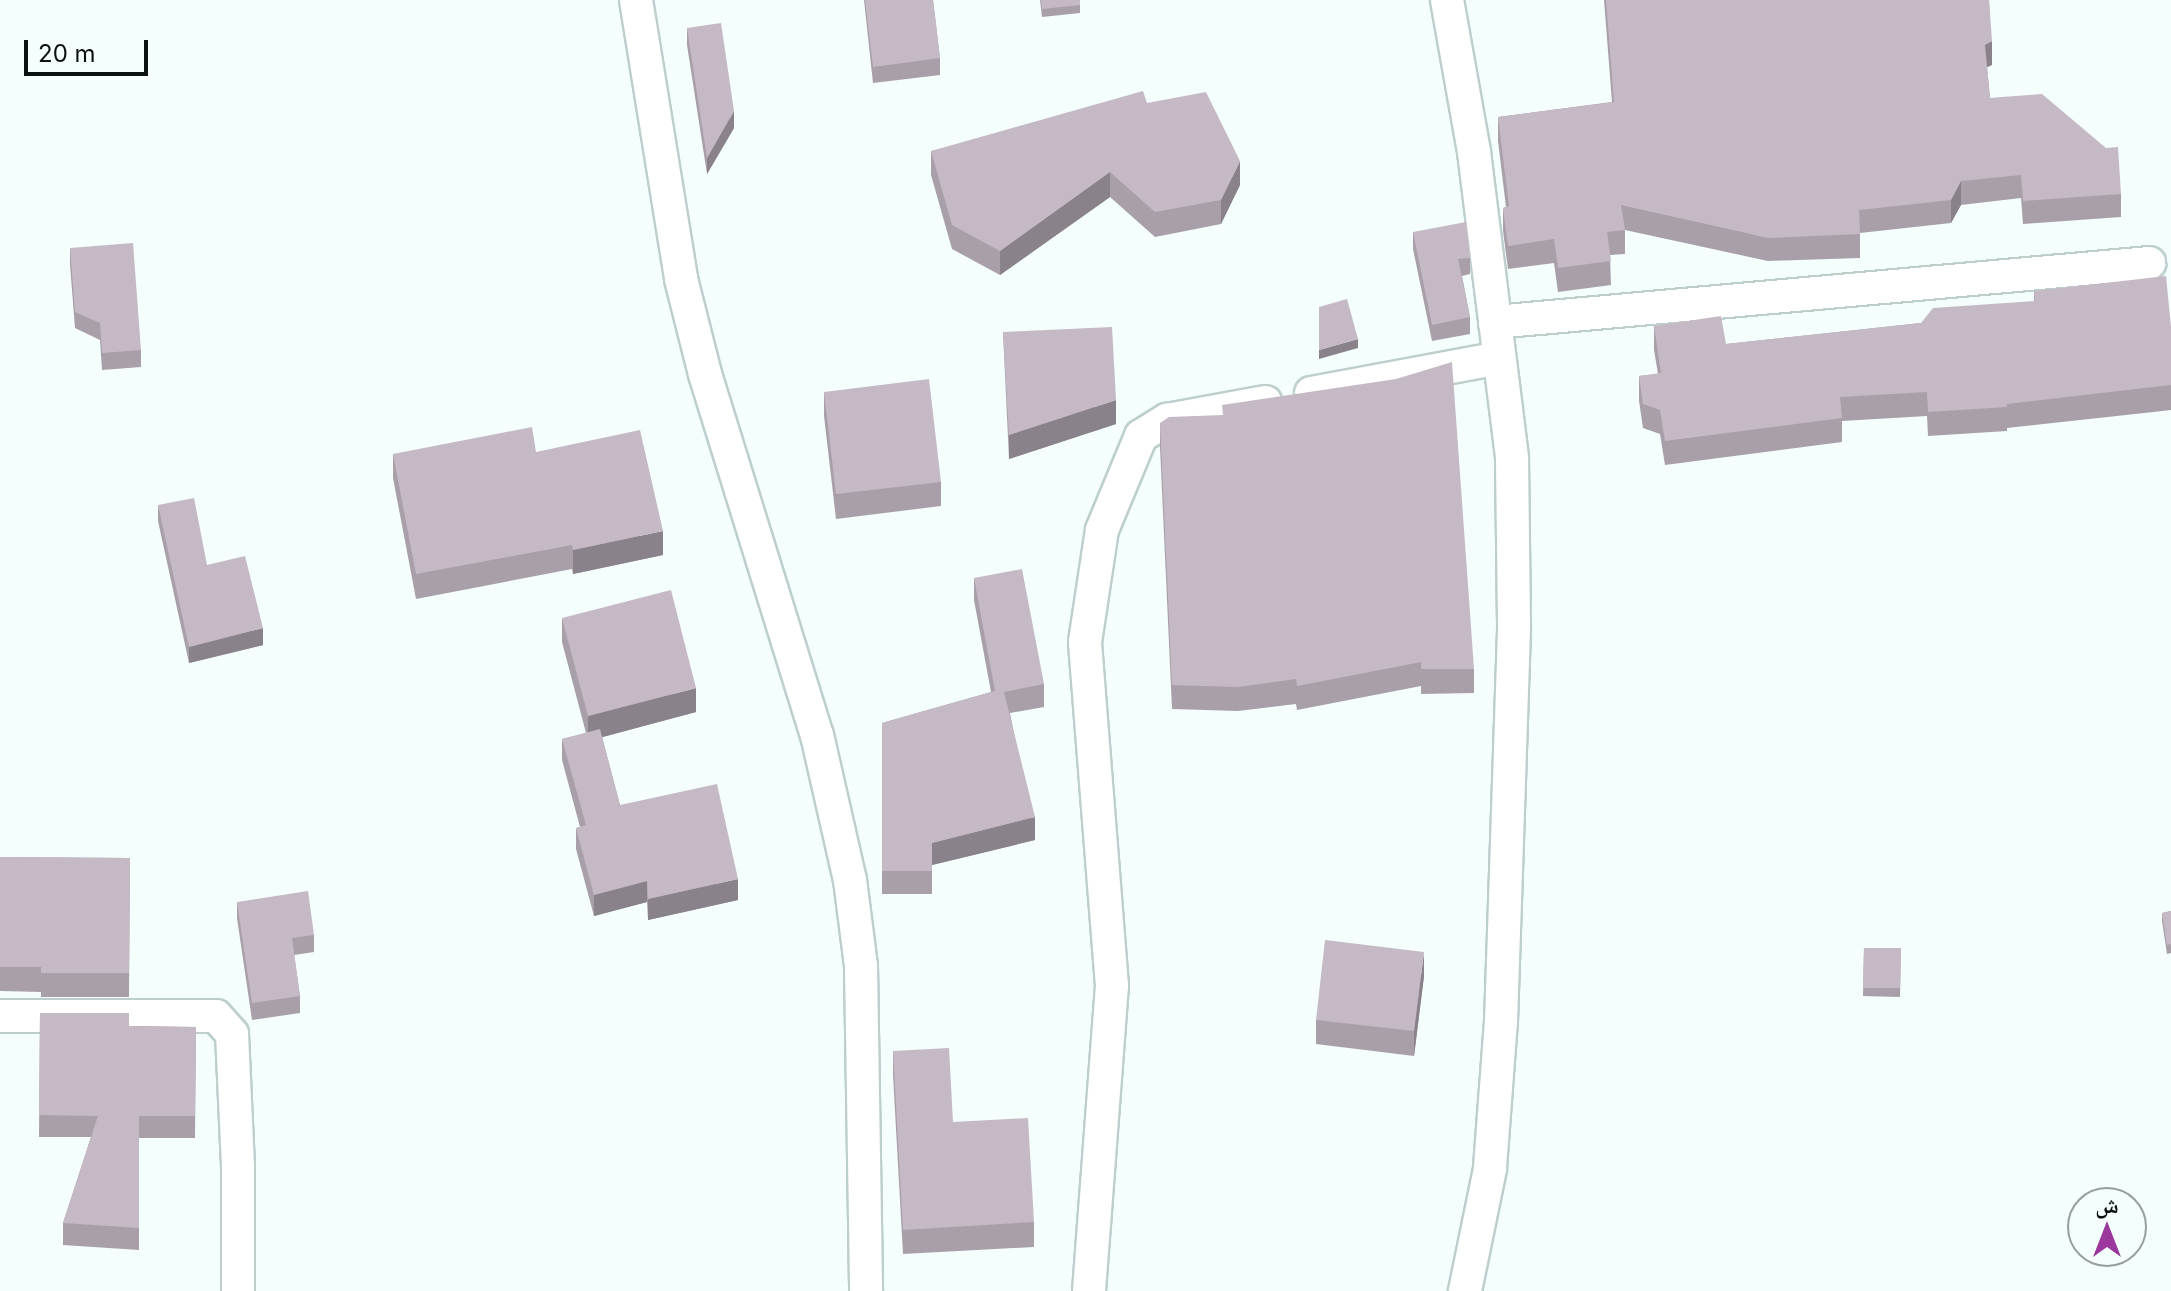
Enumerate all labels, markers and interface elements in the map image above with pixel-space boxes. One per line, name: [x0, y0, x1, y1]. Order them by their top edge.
scale bar: [28, 24, 152, 74]
text: 20 m: [38, 39, 96, 68]
north arrow: [2067, 1187, 2147, 1267]
text: ش: [2095, 1192, 2119, 1218]

